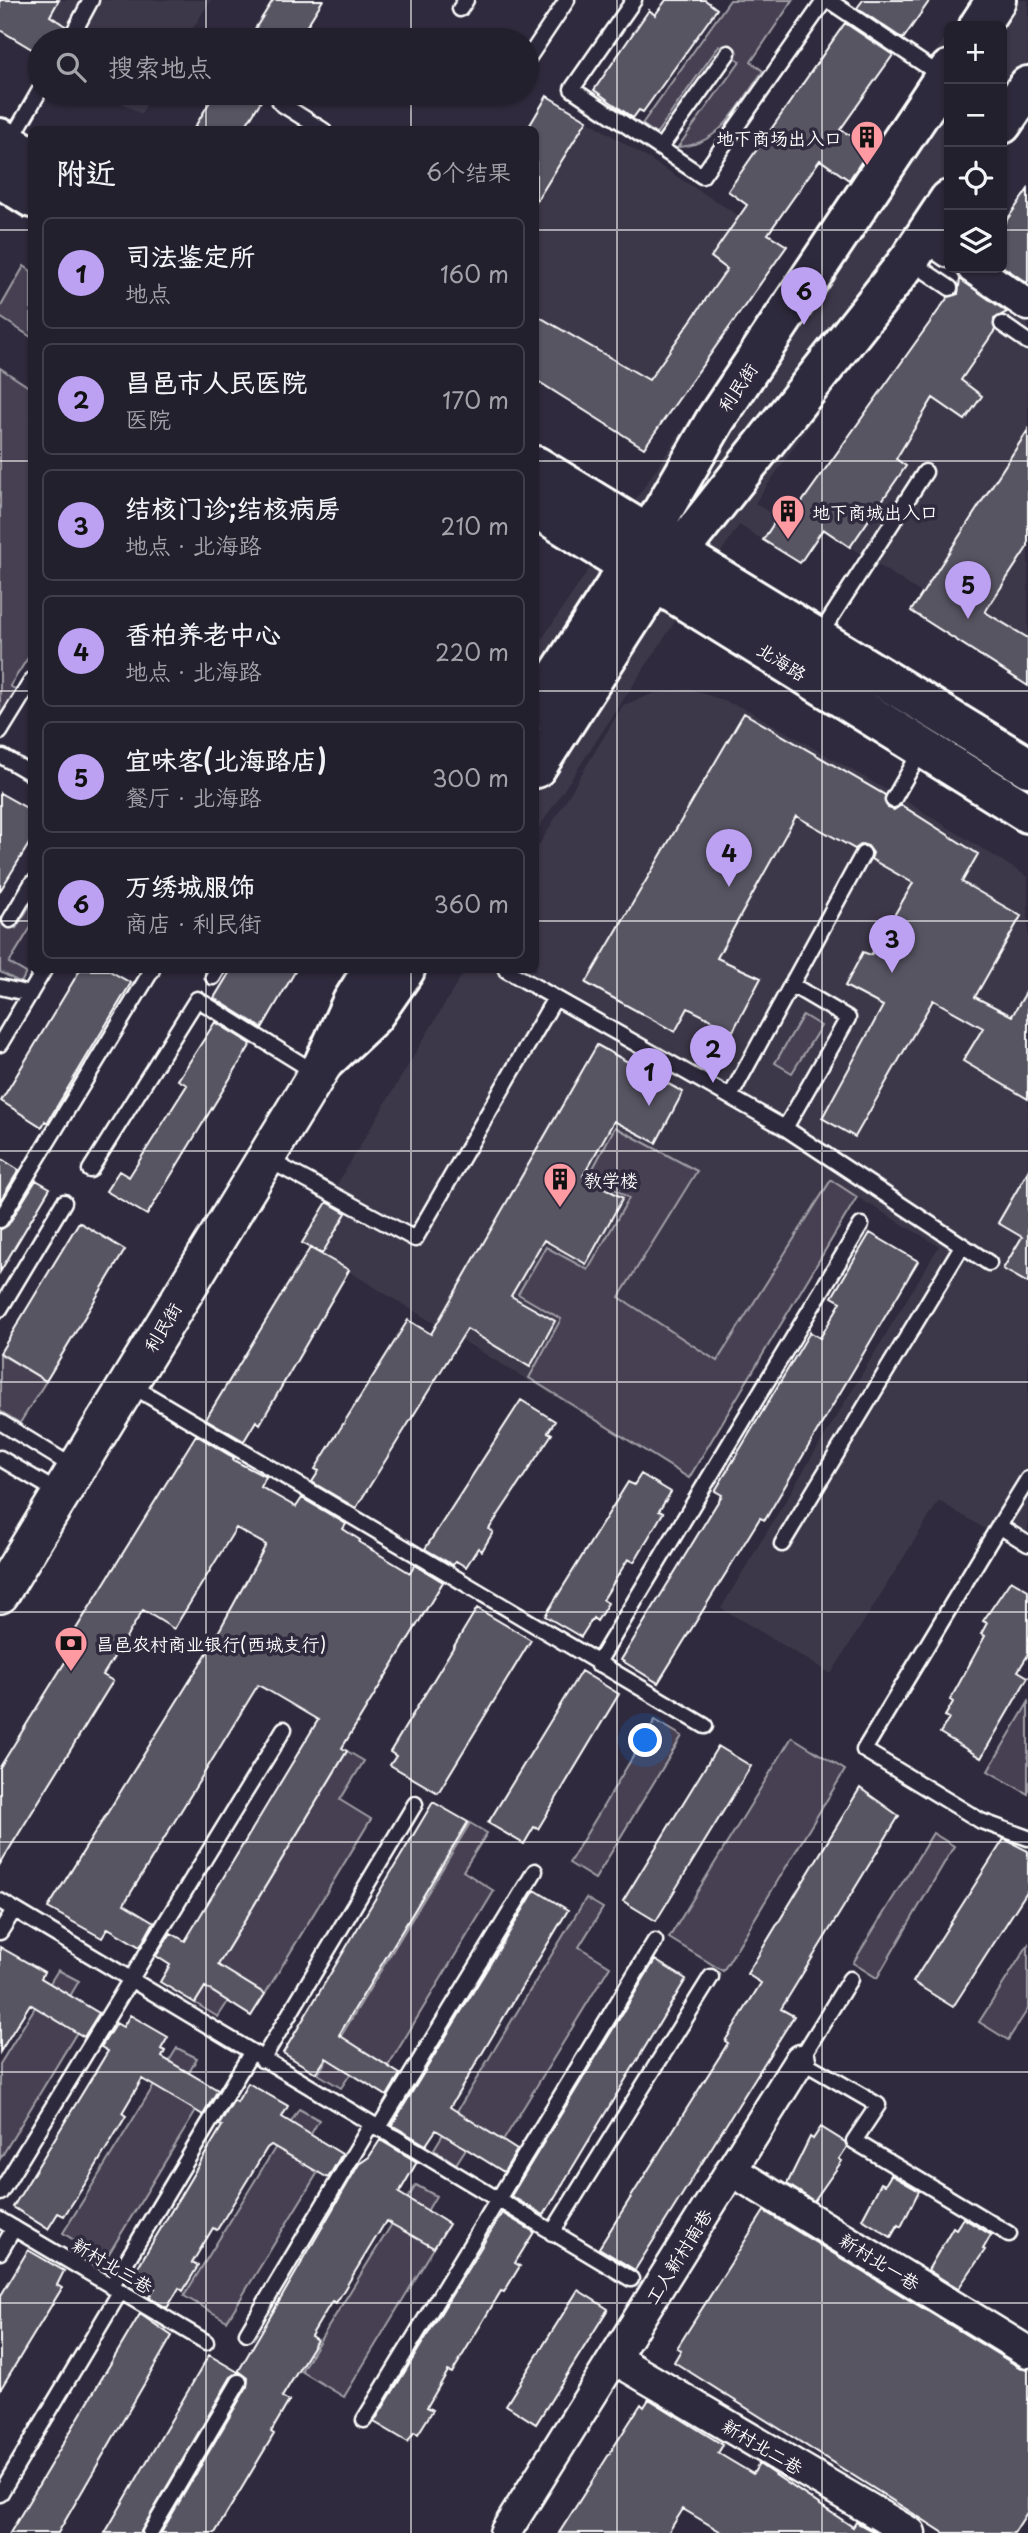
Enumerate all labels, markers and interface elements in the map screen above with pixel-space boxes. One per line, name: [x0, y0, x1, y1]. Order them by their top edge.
map controls: [944, 21, 1007, 273]
button: +: [944, 21, 1007, 84]
search box: [28, 28, 539, 105]
text: 搜索地点: [108, 47, 212, 86]
icon: search: [52, 48, 90, 86]
button: −: [944, 84, 1007, 147]
building icon: 地下商场出入口: [848, 118, 886, 167]
place label: 地下商场出入口: [716, 124, 842, 151]
button: locate: [944, 147, 1007, 210]
text: 附近: [56, 149, 116, 194]
text: 6个结果: [426, 154, 511, 189]
button: layers: [944, 210, 1007, 273]
text: 司法鉴定所: [125, 236, 255, 275]
text: 1: [76, 256, 87, 291]
text: 160 m: [440, 256, 509, 291]
pin: 6: [781, 267, 827, 325]
text: 地点: [125, 275, 171, 310]
street label: 利民街: [711, 357, 763, 417]
text: 昌邑市人民医院: [125, 362, 307, 401]
text: 2: [73, 382, 89, 417]
text: 170 m: [442, 382, 509, 417]
text: 医院: [125, 401, 171, 436]
text: 结核门诊;结核病房: [125, 488, 341, 527]
building icon: 地下商城出入口: [769, 492, 807, 541]
place label: 地下商城出入口: [812, 498, 938, 525]
text: 3: [73, 508, 89, 543]
text: 210 m: [441, 508, 509, 543]
text: 地点 · 北海路: [125, 527, 262, 562]
pin: 5: [945, 561, 991, 619]
text: 香柏养老中心: [125, 614, 281, 653]
text: 4: [73, 634, 89, 669]
text: 220 m: [435, 634, 509, 669]
street label: 北海路: [752, 635, 812, 687]
text: 地点 · 北海路: [125, 653, 262, 688]
text: 宜味客(北海路店): [125, 740, 327, 779]
text: 5: [74, 760, 88, 795]
text: 300 m: [432, 760, 509, 795]
text: 餐厅 · 北海路: [125, 779, 262, 814]
pin: 4: [706, 829, 752, 887]
text: 万绣城服饰: [125, 866, 255, 905]
text: 6: [73, 886, 89, 921]
text: 360 m: [434, 886, 509, 921]
text: 商店 · 利民街: [125, 905, 262, 940]
pin: 3: [869, 915, 915, 973]
pin: 2: [690, 1025, 736, 1083]
pin: 1: [626, 1048, 672, 1106]
building icon: 教学楼: [541, 1160, 579, 1209]
place label: 教学楼: [584, 1166, 638, 1193]
street label: 利民街: [137, 1297, 187, 1357]
bank icon: 昌邑农村商业银行(西城支行): [52, 1624, 90, 1673]
place label: 昌邑农村商业银行(西城支行): [96, 1630, 326, 1657]
your location: [628, 1723, 662, 1757]
street label: 工人新村南巷: [638, 2203, 718, 2309]
street label: 新村北一巷: [835, 2226, 925, 2296]
street label: 新村北三巷: [67, 2230, 159, 2300]
street label: 新村北二巷: [717, 2411, 809, 2481]

